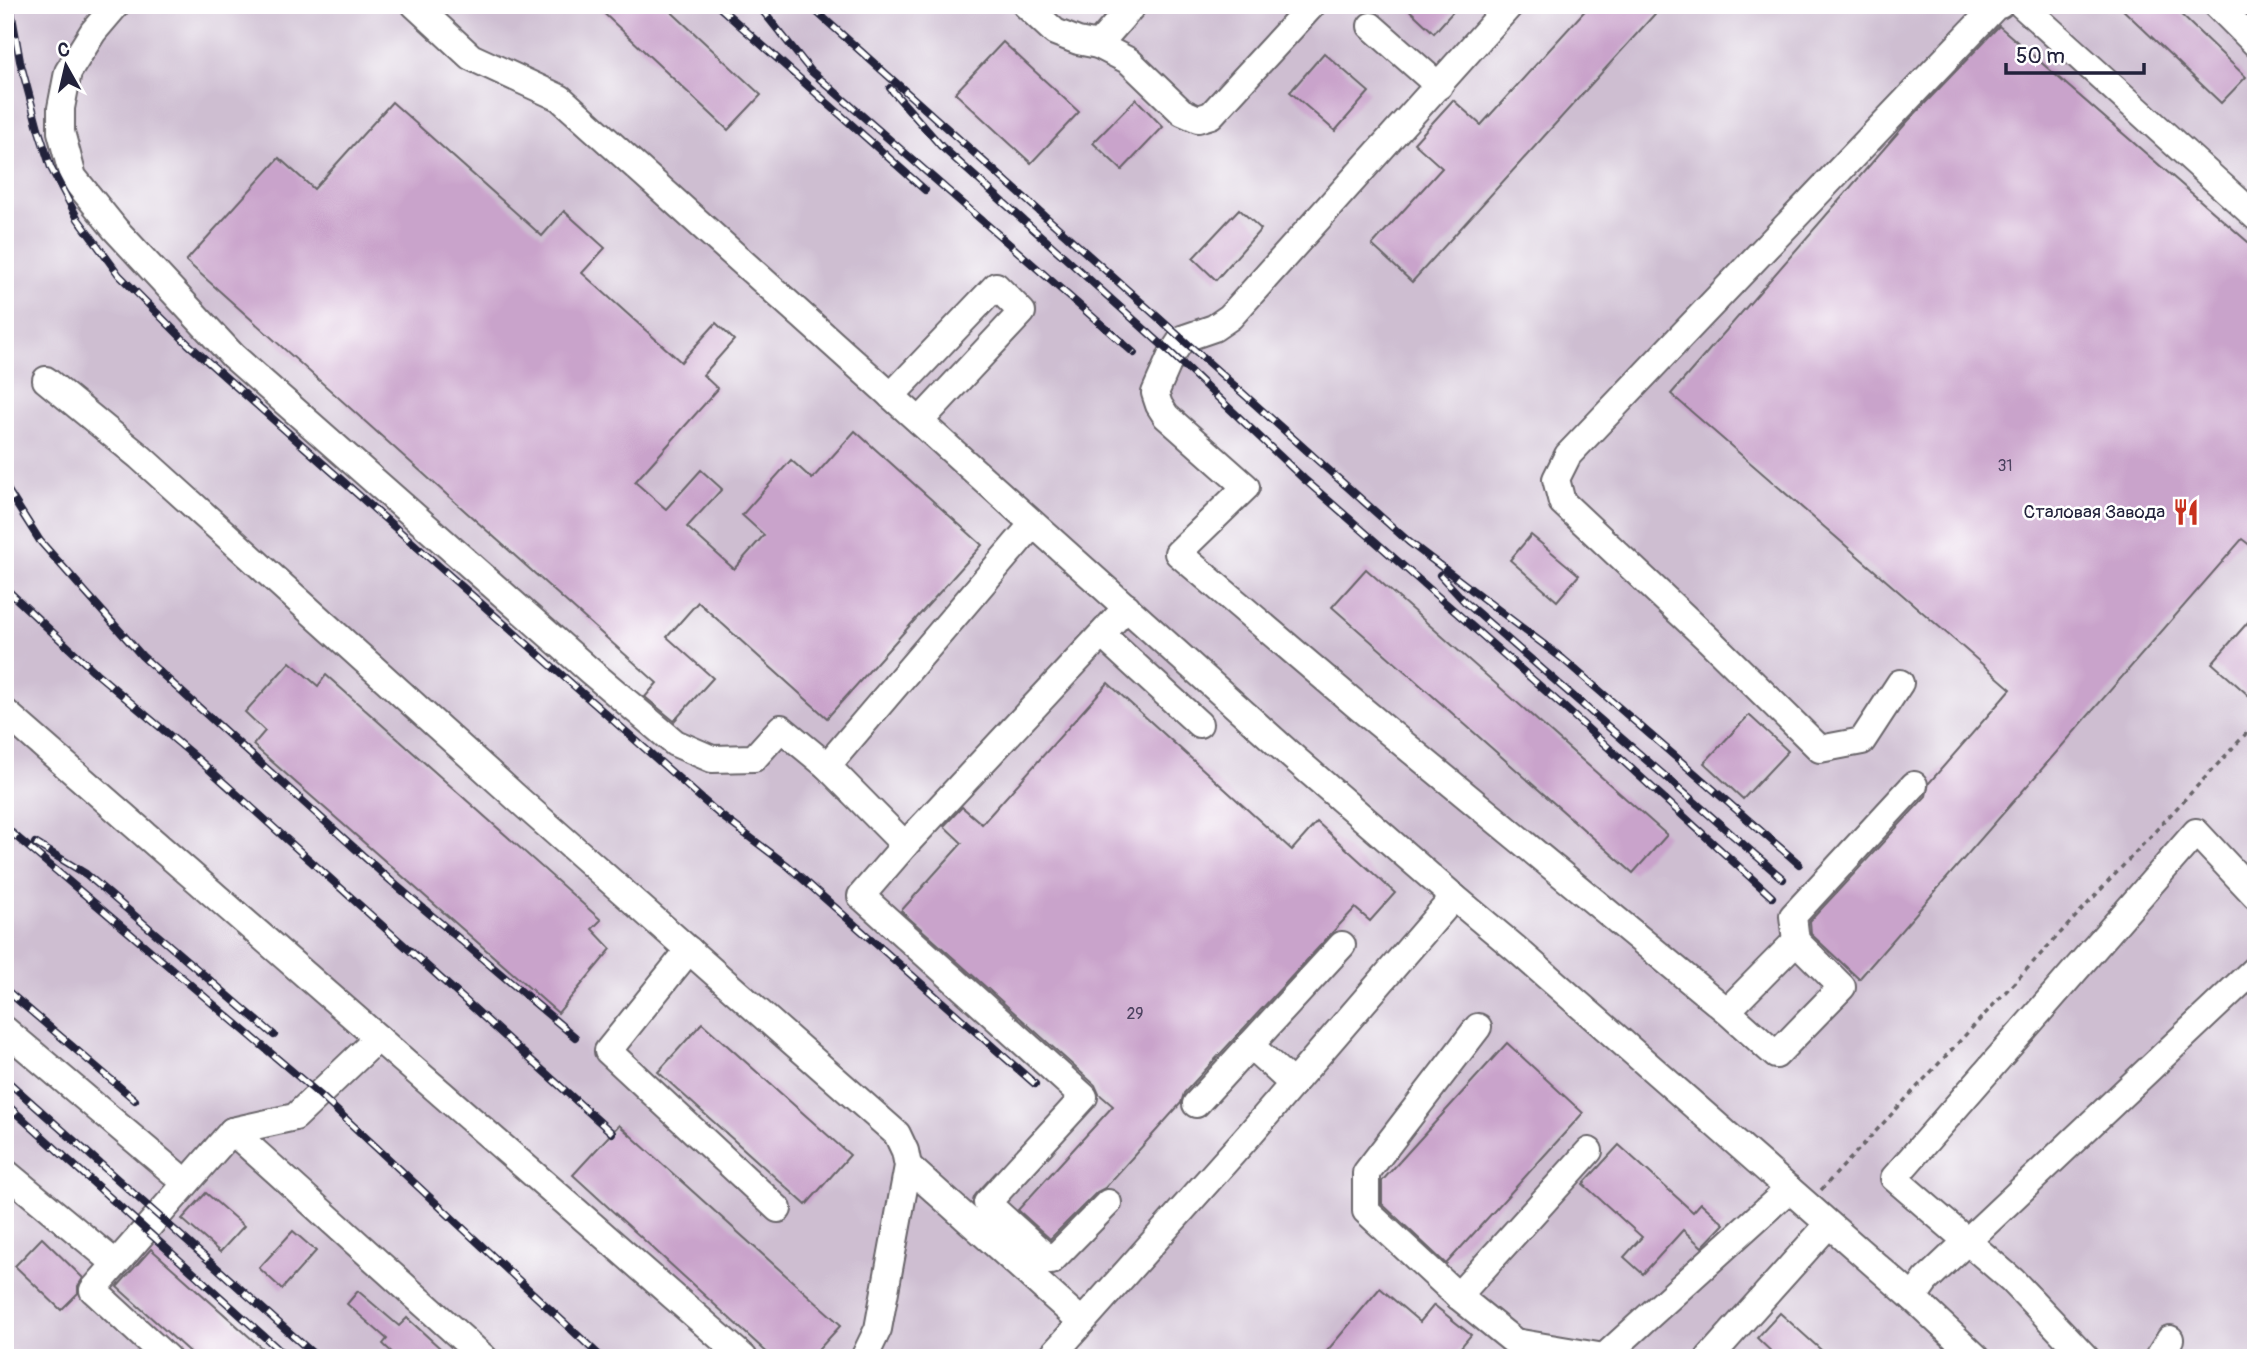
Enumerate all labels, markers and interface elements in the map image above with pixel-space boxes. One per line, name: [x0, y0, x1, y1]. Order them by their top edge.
north arrow: [32, 32, 102, 102]
scale bar: [2006, 32, 2144, 76]
text: С: [56, 37, 72, 63]
text: 50 m: [2016, 43, 2065, 70]
house number: 31: [1997, 456, 2013, 476]
restaurant icon: Сталовая Завода: [2171, 497, 2201, 527]
place label: Сталовая Завода: [2023, 500, 2165, 524]
house number: 29: [1126, 1004, 1144, 1024]

